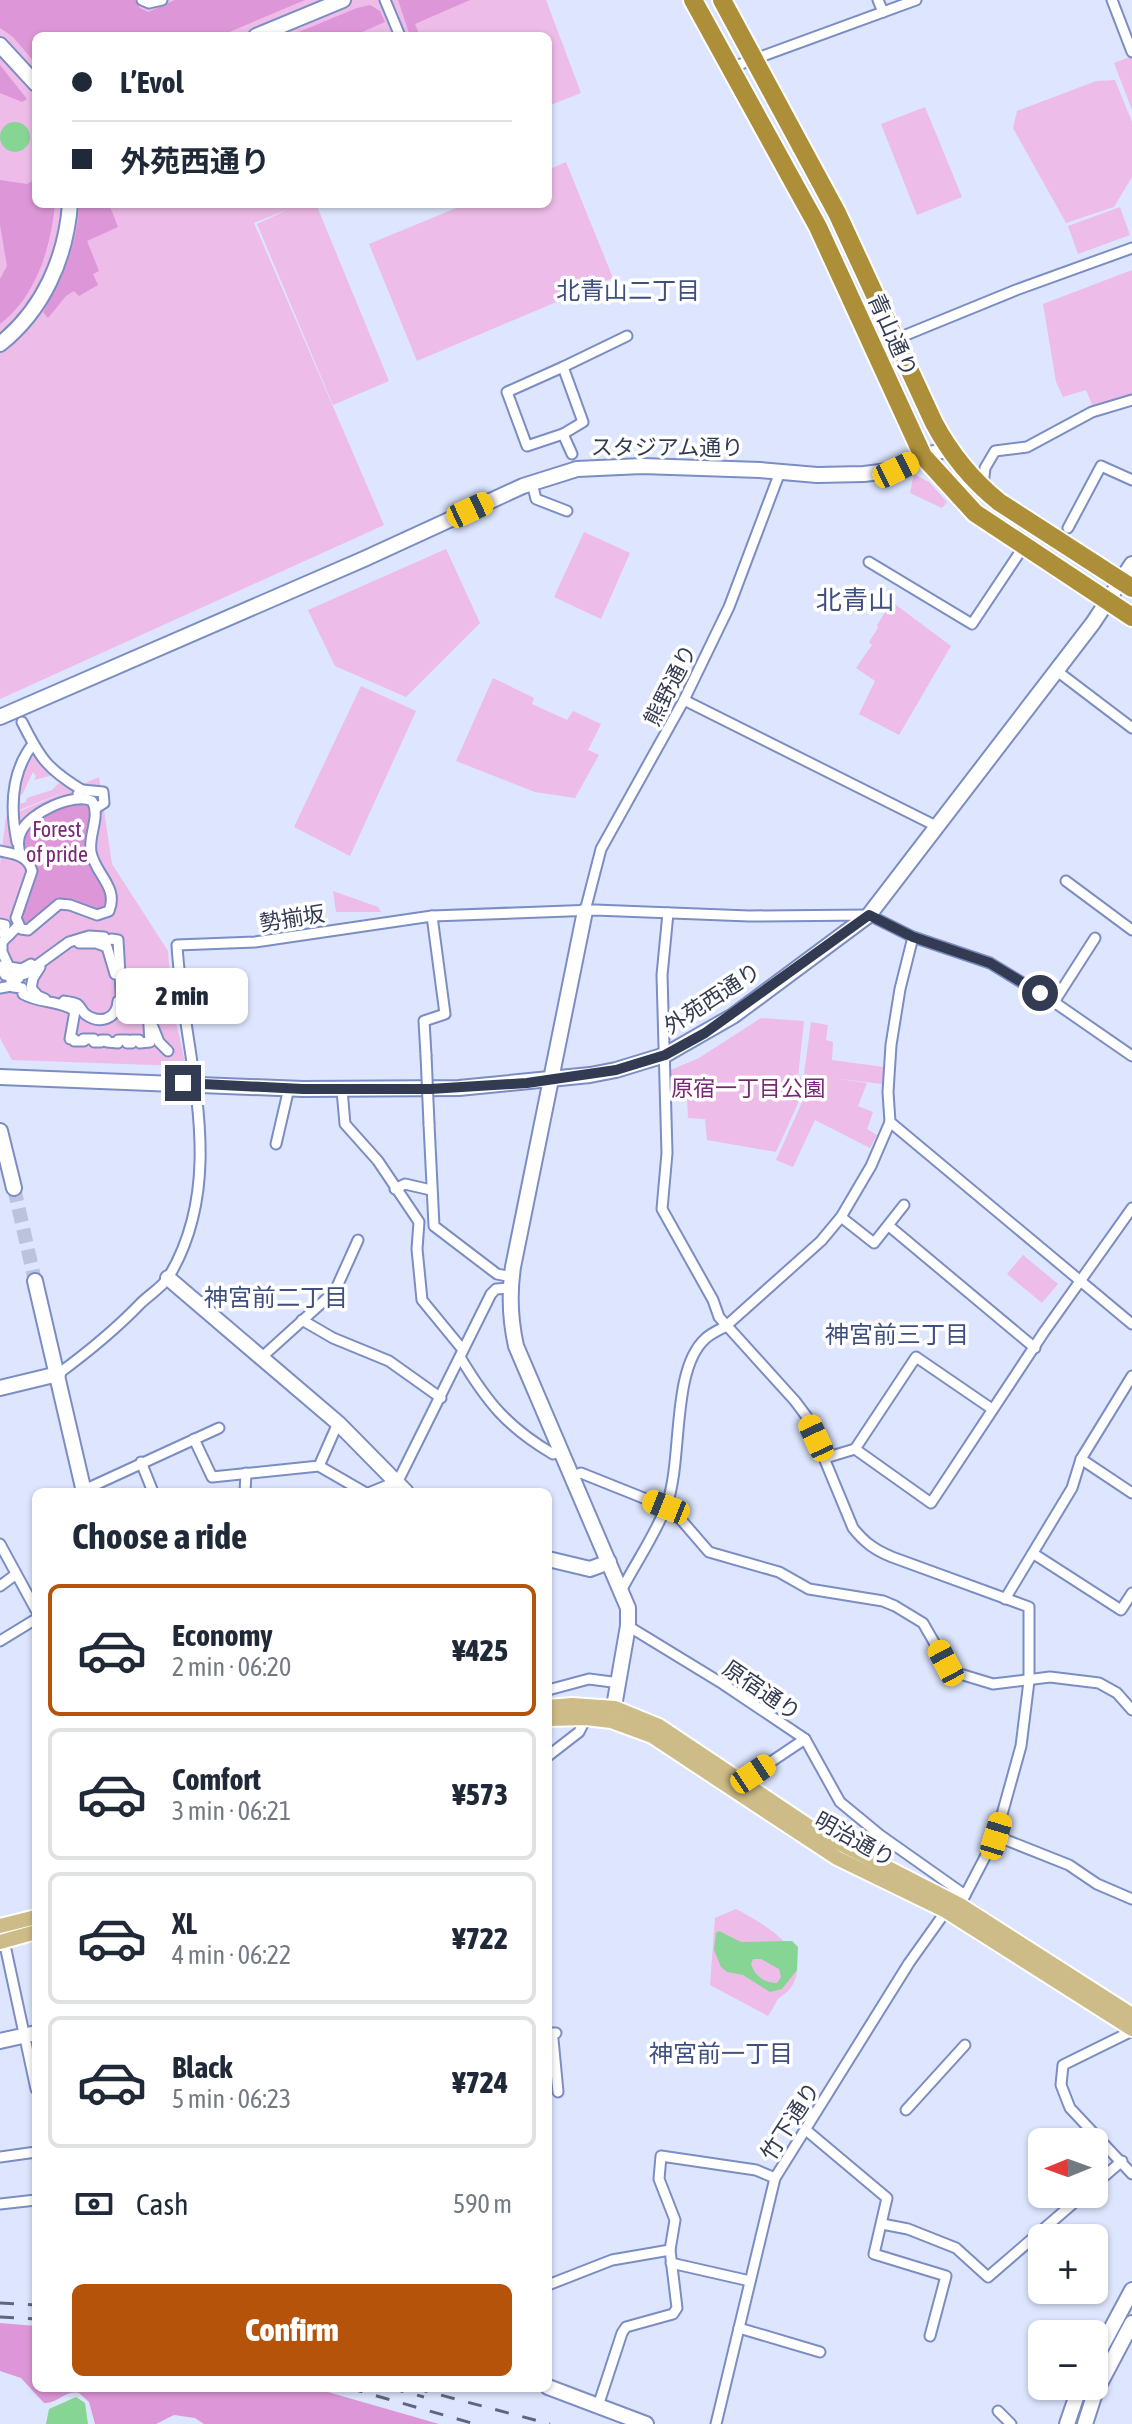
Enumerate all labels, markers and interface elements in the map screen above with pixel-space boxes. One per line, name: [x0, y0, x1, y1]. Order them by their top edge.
text: L’Evol: [120, 65, 184, 99]
text: 外苑西通り: [120, 144, 270, 178]
district label: 北青山二丁目: [556, 277, 700, 304]
street label: 青山通り: [863, 290, 923, 380]
street label: スタジアム通り: [591, 434, 743, 460]
car: [869, 449, 923, 491]
car: [443, 489, 497, 531]
district label: 北青山: [816, 585, 894, 615]
street label: 熊野通り: [638, 640, 702, 730]
park label: Forest of pride: [26, 816, 88, 867]
street label: 勢揃坂: [257, 900, 327, 936]
street label: 外苑西通り: [659, 957, 765, 1039]
callout: 2 min: [117, 967, 249, 1023]
route start: [1022, 975, 1058, 1011]
text: 2 min: [155, 981, 209, 1011]
route end: [165, 1065, 201, 1101]
park label: 原宿一丁目公園: [671, 1075, 825, 1101]
district label: 神宮前二丁目: [204, 1284, 348, 1311]
district label: 神宮前三丁目: [825, 1321, 969, 1348]
car: [795, 1411, 837, 1465]
car: [639, 1487, 693, 1527]
text: Choose a ride: [72, 1515, 247, 1557]
icon: car: [76, 1614, 148, 1686]
text: Economy: [172, 1618, 273, 1652]
text: ¥425: [452, 1633, 508, 1667]
car: [924, 1636, 968, 1690]
text: 2 min · 06:20: [172, 1652, 291, 1682]
street label: 原宿通り: [718, 1655, 806, 1725]
car: [726, 1751, 780, 1797]
icon: car: [76, 1758, 148, 1830]
text: Comfort: [172, 1762, 261, 1796]
text: ¥573: [452, 1777, 508, 1811]
text: 3 min · 06:21: [172, 1796, 291, 1826]
street label: 明治通り: [810, 1806, 900, 1872]
car: [978, 1810, 1014, 1862]
icon: car: [76, 1902, 148, 1974]
text: XL: [172, 1906, 197, 1940]
text: ¥722: [452, 1921, 508, 1955]
text: 4 min · 06:22: [172, 1940, 291, 1970]
district label: 神宮前一丁目: [649, 2040, 793, 2067]
icon: car: [76, 2046, 148, 2118]
text: Black: [172, 2050, 232, 2084]
text: ¥724: [452, 2065, 508, 2099]
street label: 竹下通り: [755, 2077, 825, 2165]
text: 5 min · 06:23: [172, 2084, 291, 2114]
north arrow: [1028, 2128, 1108, 2208]
map controls: [1028, 2128, 1108, 2400]
icon: cash: [72, 2182, 116, 2226]
text: Cash: [136, 2187, 189, 2221]
text: 590 m: [453, 2189, 512, 2219]
button: +: [1028, 2224, 1108, 2304]
button: Confirm: [72, 2284, 512, 2376]
button: −: [1028, 2320, 1108, 2400]

